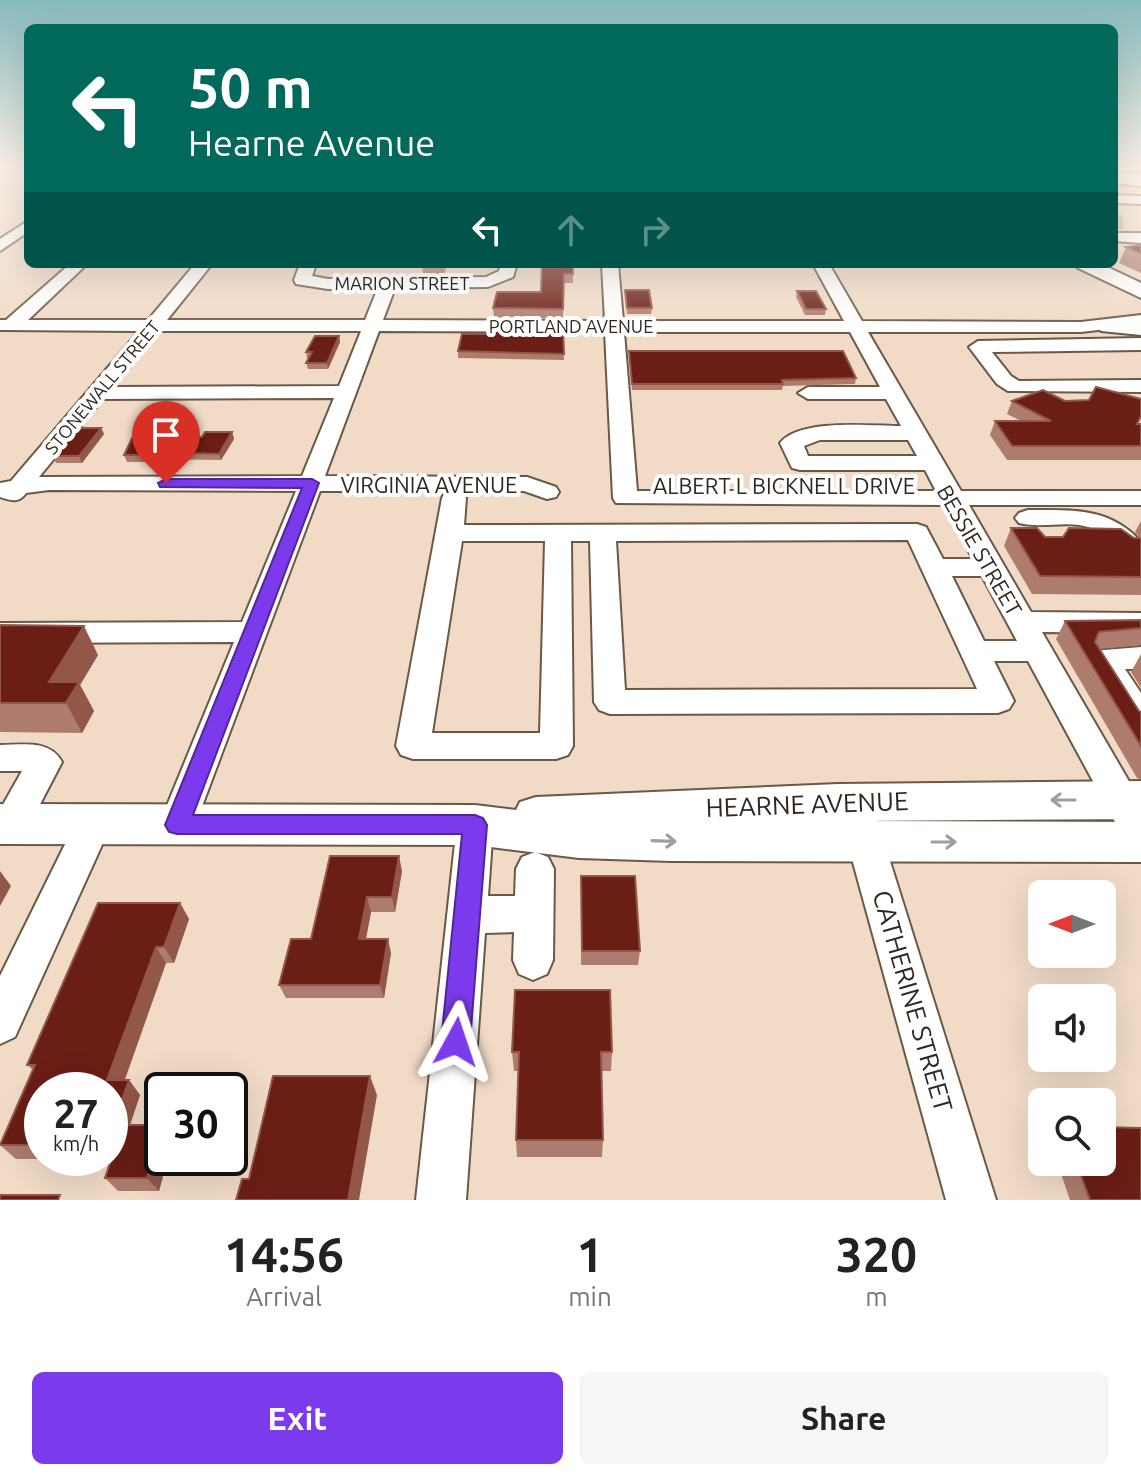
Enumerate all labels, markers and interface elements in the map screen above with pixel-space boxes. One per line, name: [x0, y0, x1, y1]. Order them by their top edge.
icon: left: [56, 56, 160, 160]
text: 50 m: [188, 56, 313, 119]
text: Hearne Avenue: [188, 122, 435, 163]
icon: left: [465, 208, 509, 252]
icon: ahead: [549, 208, 593, 252]
icon: right: [633, 208, 677, 252]
street label: MARION STREET: [335, 273, 469, 293]
street label: STONEWALL STREET: [41, 316, 163, 458]
street label: PORTLAND AVENUE: [489, 316, 653, 336]
pin: [132, 401, 200, 483]
icon: arrive: [144, 413, 188, 457]
street label: VIRGINIA AVENUE: [341, 472, 517, 497]
street label: ALBERT L BICKNELL DRIVE: [653, 473, 915, 498]
street label: BESSIE STREET: [932, 480, 1028, 620]
street label: HEARNE AVENUE: [705, 786, 909, 822]
one-way arrow: [1050, 792, 1077, 808]
one-way arrow: [650, 833, 677, 848]
one-way arrow: [930, 834, 957, 850]
north arrow: [1028, 880, 1116, 968]
map controls: [1028, 880, 1116, 1176]
street label: CATHERINE STREET: [867, 887, 959, 1115]
button: sound: [1028, 984, 1116, 1072]
position arrow: [414, 1000, 498, 1084]
speed limit sign: 30: [144, 1072, 248, 1176]
button: search: [1028, 1088, 1116, 1176]
text: 27: [53, 1091, 99, 1136]
text: km/h: [53, 1132, 99, 1155]
text: 14:56: [224, 1227, 344, 1281]
text: 1: [576, 1227, 603, 1281]
text: 320: [836, 1227, 917, 1281]
text: Arrival: [246, 1282, 322, 1311]
text: min: [568, 1282, 612, 1311]
text: m: [865, 1282, 888, 1311]
button: Exit: [32, 1372, 563, 1464]
button: Share: [579, 1372, 1109, 1464]

